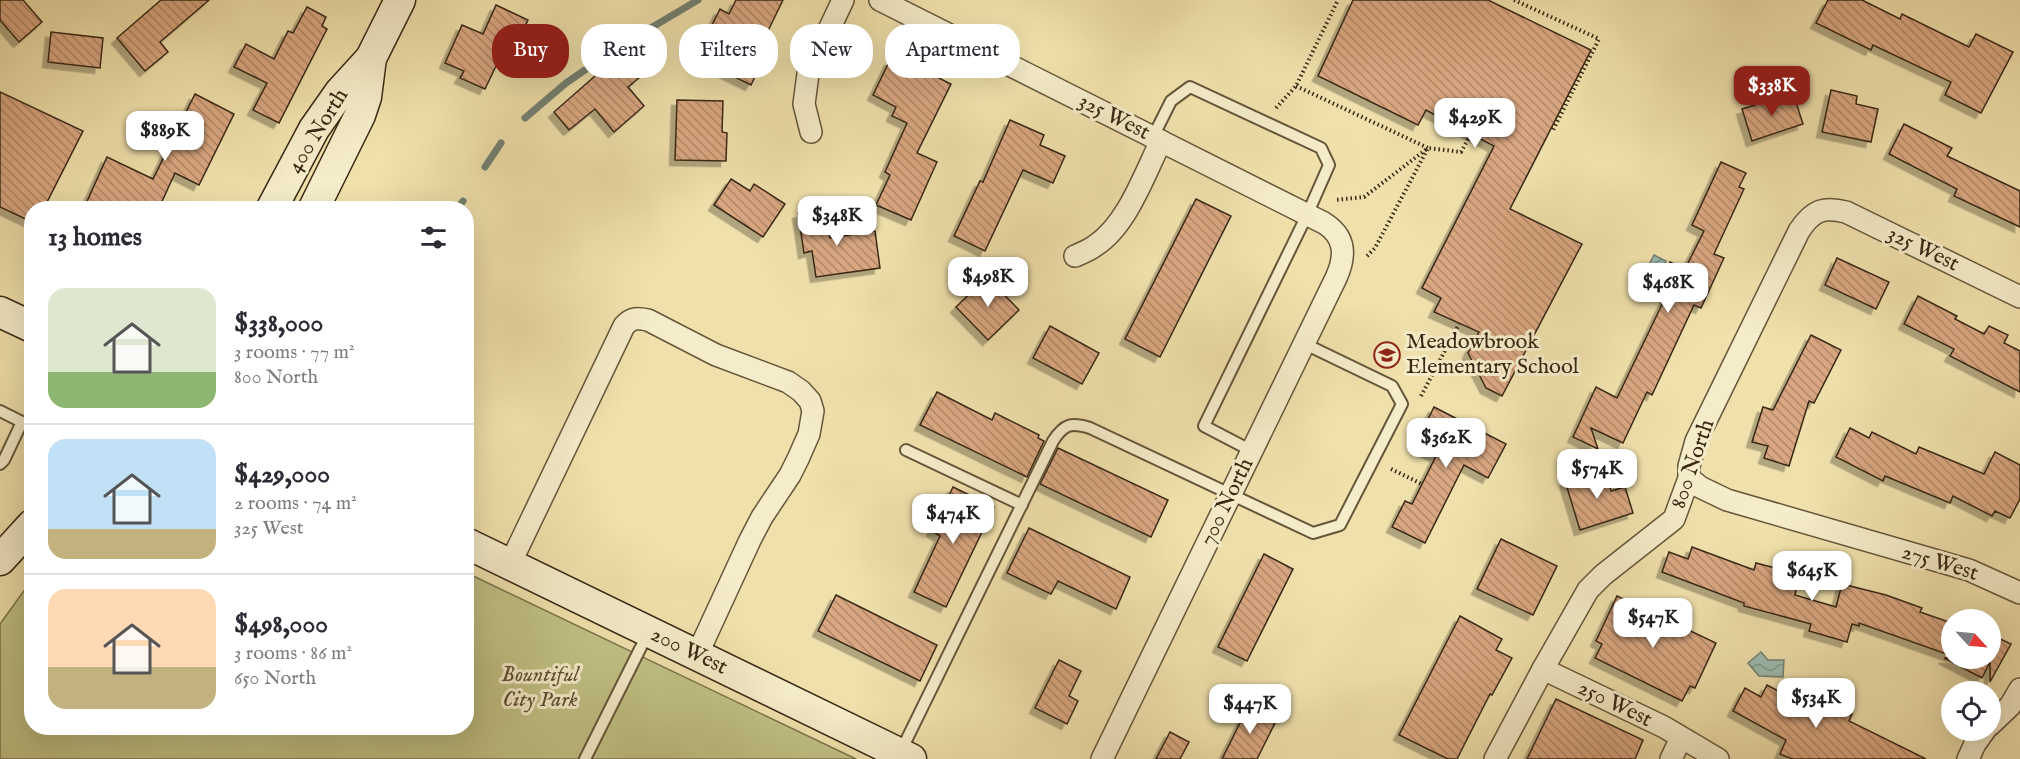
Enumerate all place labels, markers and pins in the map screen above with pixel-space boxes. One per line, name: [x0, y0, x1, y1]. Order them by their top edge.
pin: $338K: [1730, 66, 1814, 117]
pin: $429K: [1433, 98, 1517, 149]
pin: $889K: [123, 111, 207, 162]
pin: $348K: [795, 196, 879, 247]
pin: $498K: [946, 257, 1030, 308]
pin: $468K: [1626, 263, 1710, 314]
place label: Meadowbrook Elementary School: [1406, 328, 1579, 381]
school or university icon: Meadowbrook Elementary School: [1372, 340, 1402, 370]
pin: $362K: [1404, 418, 1488, 469]
pin: $574K: [1555, 449, 1639, 500]
pin: $474K: [911, 494, 995, 545]
pin: $645K: [1770, 551, 1854, 602]
pin: $547K: [1611, 598, 1695, 649]
pin: $534K: [1774, 678, 1858, 729]
pin: $447K: [1208, 684, 1292, 735]

